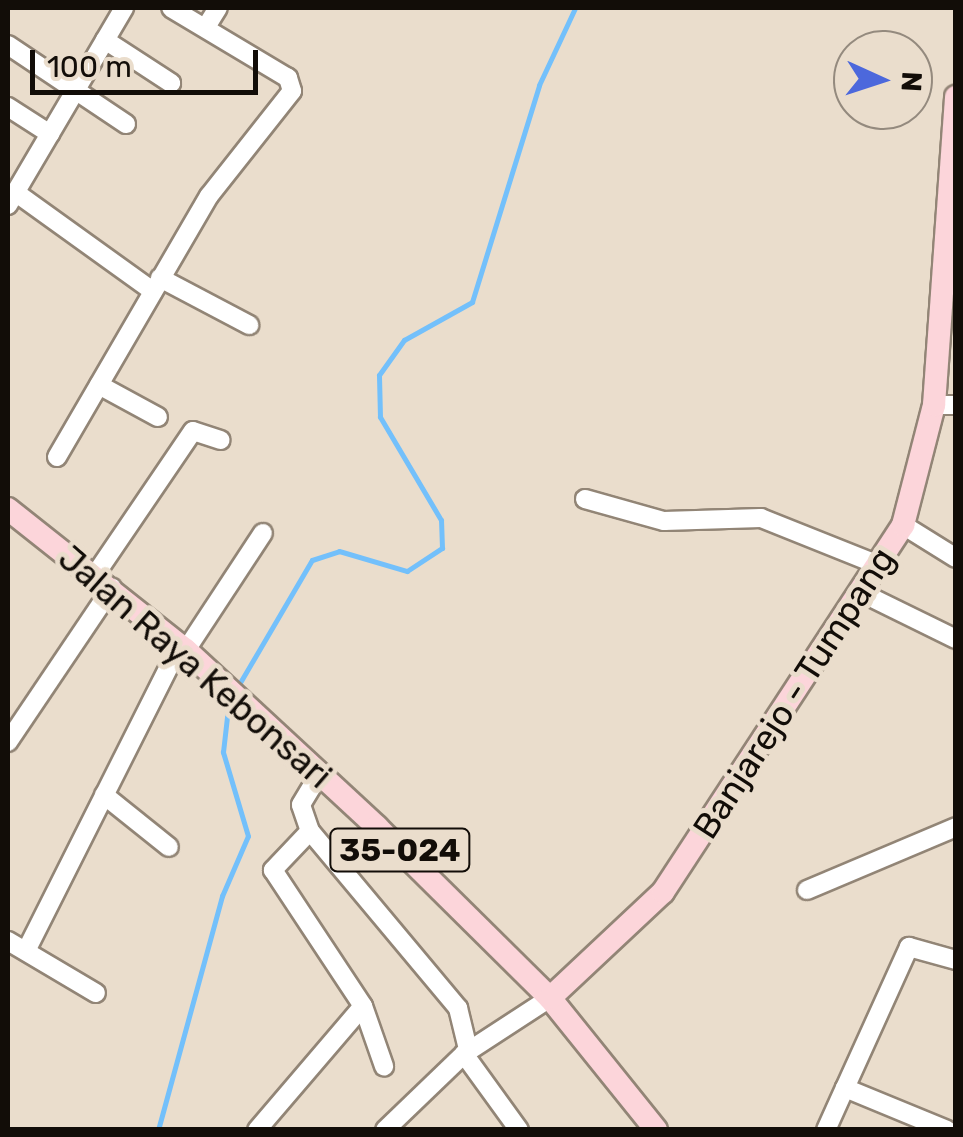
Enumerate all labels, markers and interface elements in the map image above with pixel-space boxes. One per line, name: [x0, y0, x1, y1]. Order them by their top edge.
scale bar: [35, 30, 262, 92]
north arrow: [833, 30, 933, 130]
text: 100 m: [47, 49, 132, 85]
text: N: [894, 71, 928, 92]
street label: Jalan Raya Kebonsari: [50, 537, 340, 797]
street label: Banjarejo - Tumpang: [684, 539, 904, 847]
road number: 35-024: [328, 823, 472, 877]

